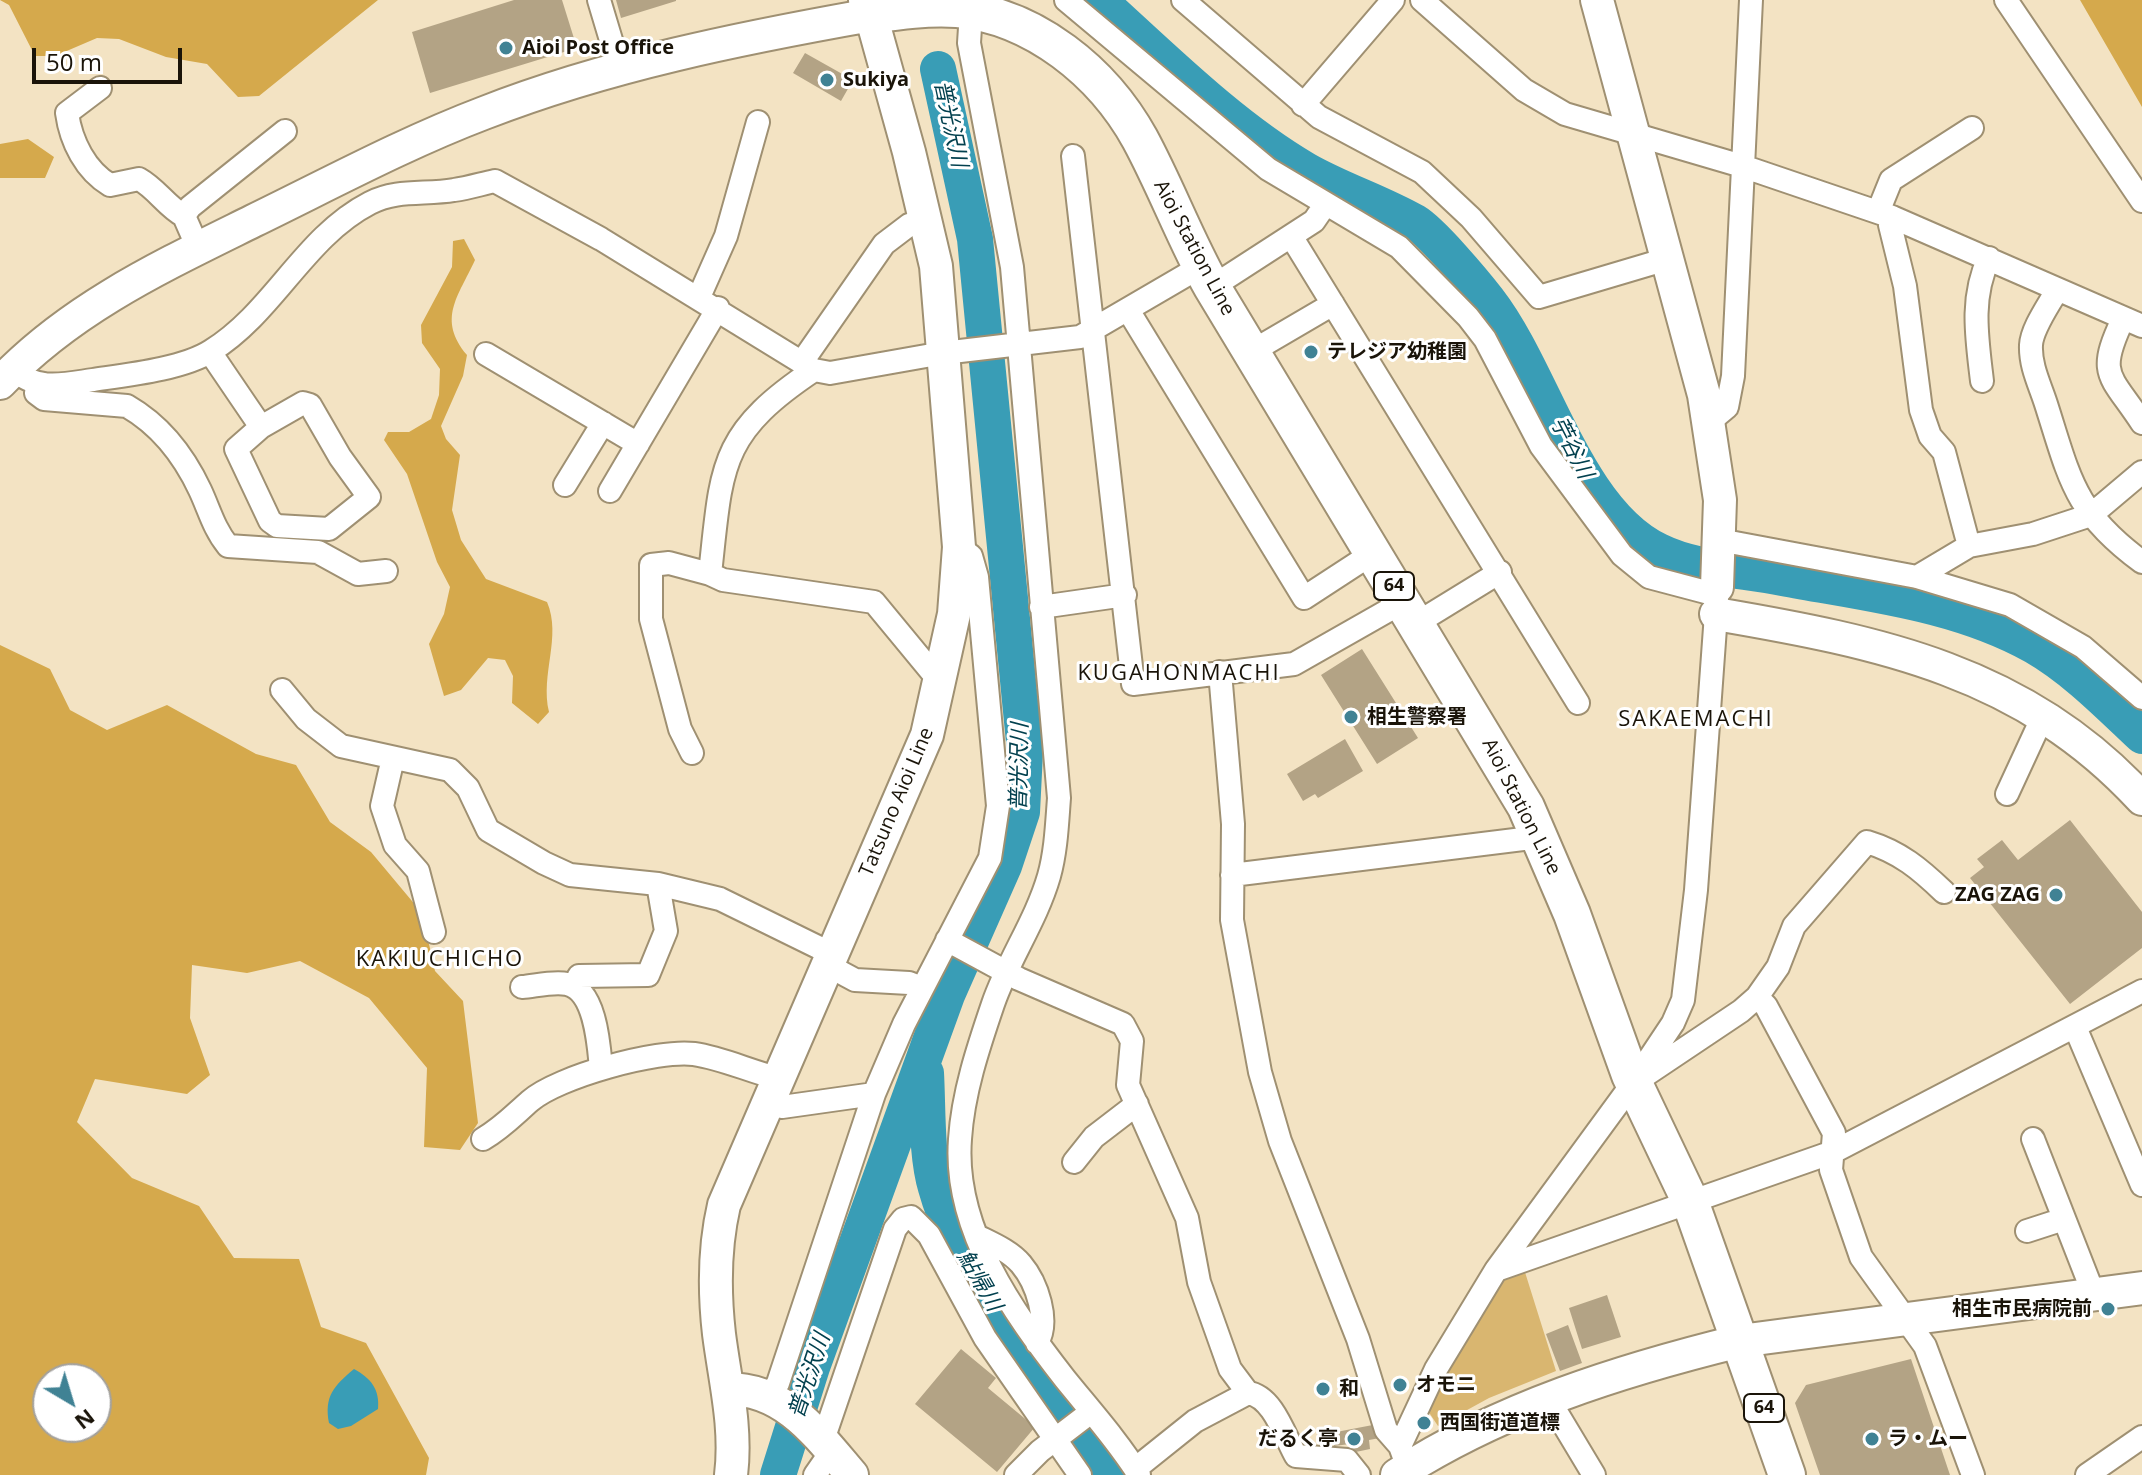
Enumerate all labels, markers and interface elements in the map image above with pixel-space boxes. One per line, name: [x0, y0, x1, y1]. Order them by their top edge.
scale bar: [36, 32, 186, 82]
place label: Aioi Post Office: [522, 36, 674, 60]
marker: Aioi Post Office: [497, 39, 515, 57]
text: 50 m: [46, 45, 102, 78]
place label: Sukiya: [843, 68, 909, 92]
marker: Sukiya: [818, 71, 836, 89]
water label: 普光沢川: [928, 78, 972, 170]
street label: Aioi Station Line: [1148, 176, 1240, 320]
place label: テレジア幼稚園: [1327, 340, 1467, 364]
marker: テレジア幼稚園: [1302, 343, 1320, 361]
water label: 苧谷川: [1544, 413, 1598, 483]
road number: 64: [1374, 572, 1414, 600]
district label: KUGAHONMACHI: [1077, 661, 1281, 687]
place label: 相生警察署: [1367, 705, 1467, 729]
district label: SAKAEMACHI: [1618, 707, 1774, 733]
marker: 相生警察署: [1342, 708, 1360, 726]
water label: 普光沢川: [1006, 723, 1034, 811]
street label: Tatsuno Aioi Line: [855, 724, 939, 880]
street label: Aioi Station Line: [1476, 735, 1566, 879]
place label: ZAG ZAG: [1955, 883, 2040, 907]
marker: ZAG ZAG: [2047, 886, 2065, 904]
district label: KAKIUCHICHO: [356, 947, 524, 973]
water label: 鮎帰川: [951, 1246, 1007, 1316]
place label: 相生市民病院前: [1952, 1297, 2092, 1321]
marker: 相生市民病院前: [2099, 1300, 2117, 1318]
water label: 普光沢川: [784, 1330, 836, 1422]
north arrow: [32, 1363, 112, 1443]
place label: オモニ: [1416, 1373, 1476, 1397]
marker: オモニ: [1391, 1376, 1409, 1394]
place label: 和: [1339, 1377, 1359, 1401]
marker: 和: [1314, 1380, 1332, 1398]
road number: 64: [1744, 1394, 1784, 1422]
text: N: [69, 1403, 102, 1438]
place label: 西国街道道標: [1440, 1411, 1560, 1435]
marker: 西国街道道標: [1415, 1414, 1433, 1432]
place label: だるく亭: [1258, 1427, 1338, 1451]
place label: ラ・ムー: [1888, 1427, 1968, 1451]
marker: だるく亭: [1345, 1430, 1363, 1448]
marker: ラ・ムー: [1863, 1430, 1881, 1448]

